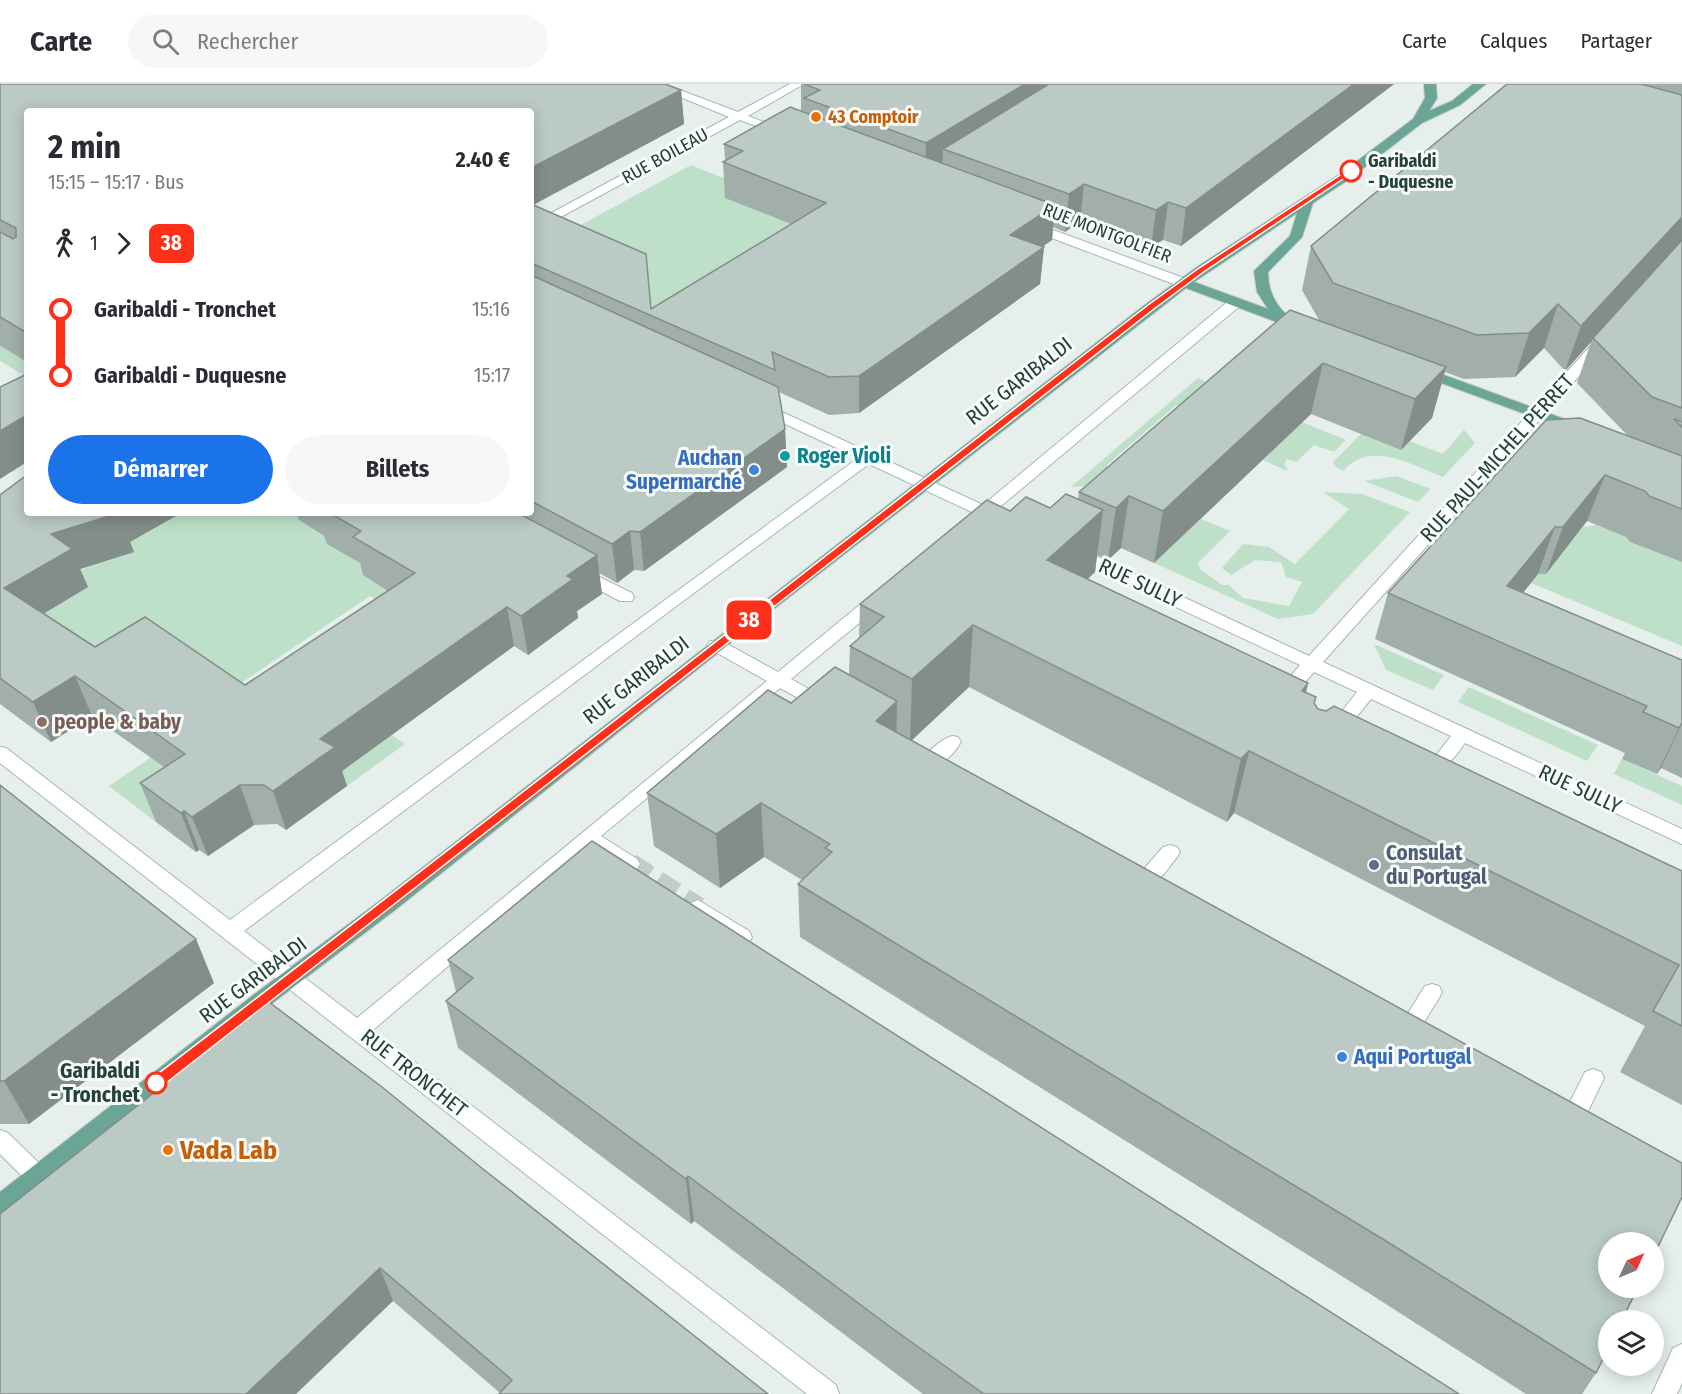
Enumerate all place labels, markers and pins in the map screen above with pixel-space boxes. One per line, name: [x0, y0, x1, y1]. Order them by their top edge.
place label: 43 Comptoir: [828, 106, 919, 128]
marker: 43 Comptoir: [809, 110, 823, 124]
place label: Garibaldi - Duquesne: [1368, 150, 1453, 193]
marker: Garibaldi - Duquesne: [1340, 160, 1362, 182]
place label: Roger Violi: [797, 443, 891, 469]
place label: Auchan Supermarché: [626, 445, 742, 495]
marker: Roger Violi: [778, 449, 792, 463]
marker: Auchan Supermarché: [747, 463, 761, 477]
place label: people & baby: [54, 709, 182, 735]
marker: people & baby: [35, 715, 49, 729]
place label: Consulat du Portugal: [1386, 840, 1487, 890]
marker: Consulat du Portugal: [1367, 858, 1381, 872]
place label: Aqui Portugal: [1353, 1044, 1472, 1070]
marker: Aqui Portugal: [1335, 1050, 1349, 1064]
place label: Garibaldi - Tronchet: [51, 1058, 141, 1108]
marker: Garibaldi - Tronchet: [145, 1072, 167, 1094]
place label: Vada Lab: [179, 1135, 277, 1166]
marker: Vada Lab: [161, 1143, 175, 1157]

